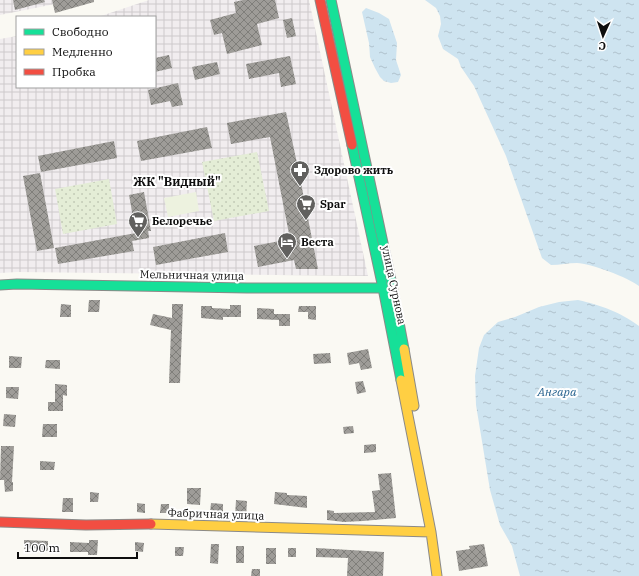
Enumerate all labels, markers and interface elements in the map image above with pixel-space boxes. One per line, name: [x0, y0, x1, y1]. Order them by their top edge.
legend: [16, 16, 156, 88]
north arrow: [583, 16, 623, 56]
text: Свободно: [52, 24, 109, 39]
text: С: [598, 39, 607, 53]
text: Медленно: [52, 44, 113, 59]
text: Пробка: [52, 64, 96, 79]
pharmacy icon: Здорово жить: [289, 159, 311, 187]
place label: Здорово жить: [314, 163, 394, 177]
district label: ЖК "Видный": [133, 174, 221, 189]
supermarket icon: Spar: [295, 193, 317, 221]
place label: Spar: [320, 197, 346, 211]
supermarket icon: Белоречье: [127, 210, 149, 238]
place label: Белоречье: [152, 214, 212, 228]
hotel icon: Веста: [276, 231, 298, 259]
place label: Веста: [301, 235, 334, 249]
street label: улица Сурнова: [379, 244, 409, 326]
street label: Мельничная улица: [140, 267, 244, 283]
water label: Ангара: [536, 384, 577, 399]
street label: Фабричная улица: [167, 505, 265, 523]
scale bar: [18, 534, 137, 560]
text: 100 m: [24, 540, 60, 555]

